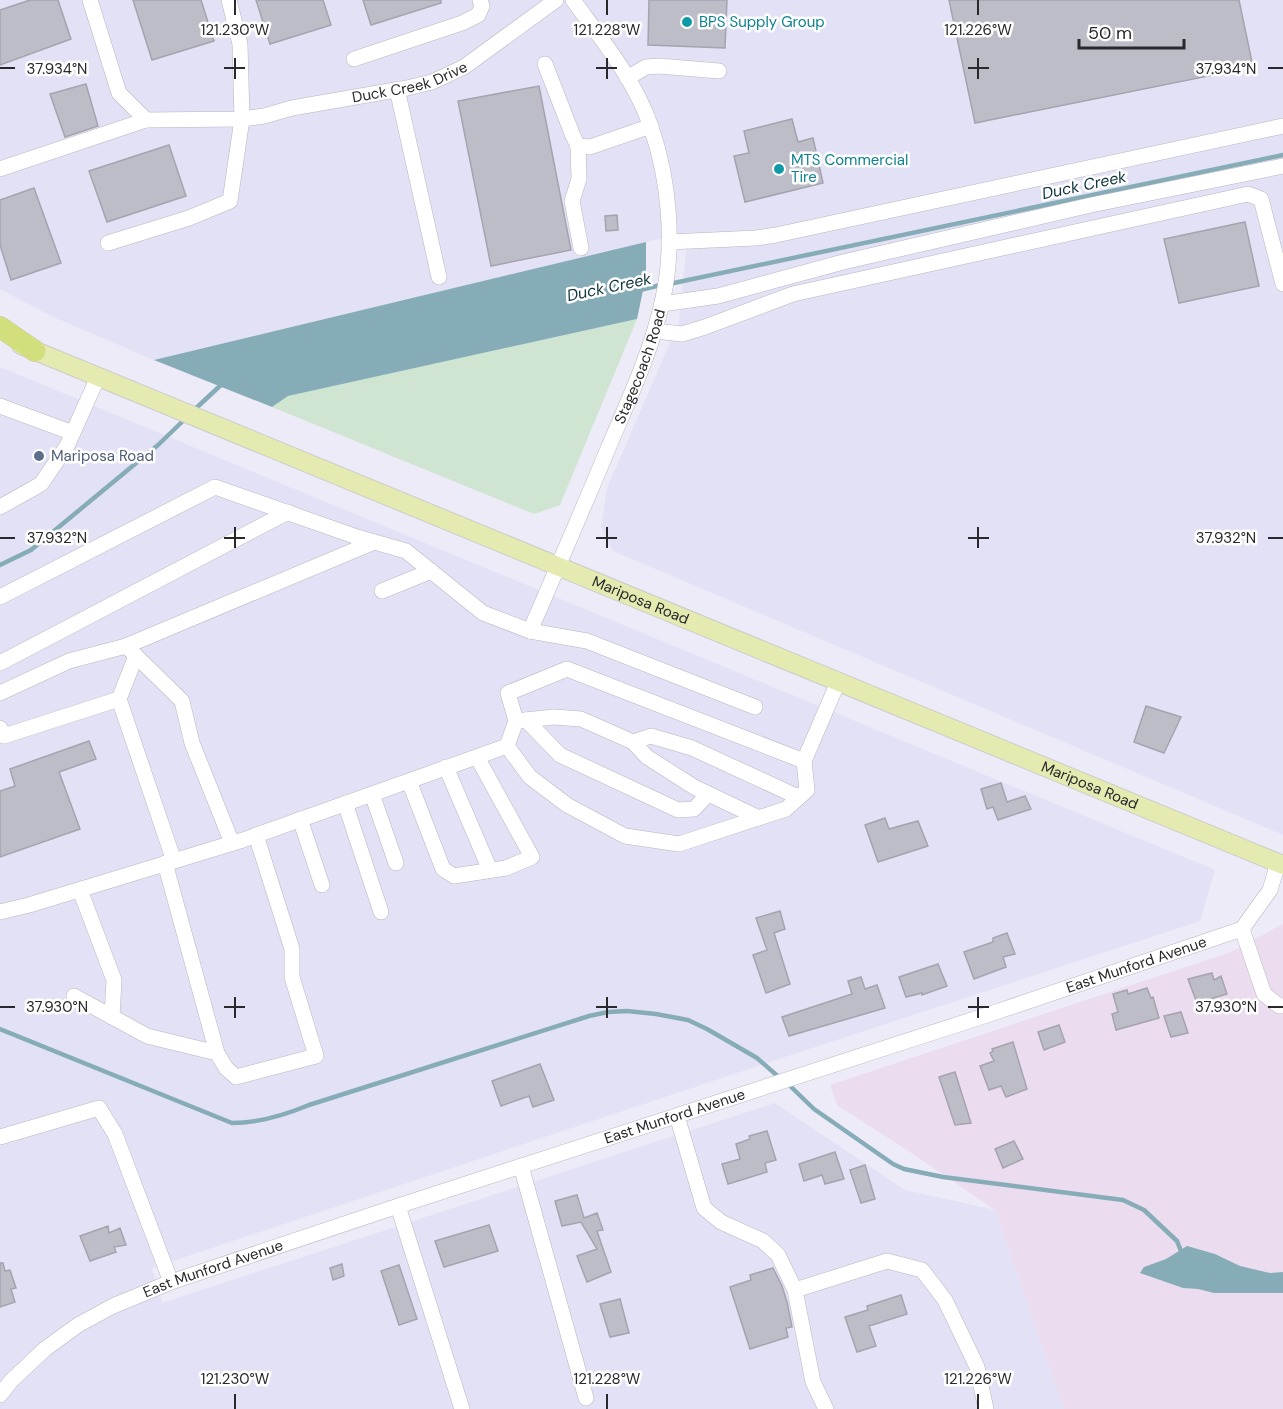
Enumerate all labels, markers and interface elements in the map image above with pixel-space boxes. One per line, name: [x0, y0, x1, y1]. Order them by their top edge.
place label: BPS Supply Group: [699, 12, 825, 32]
scale bar: [1079, 12, 1184, 50]
marker: BPS Supply Group: [680, 15, 694, 29]
text: 121.230°W: [201, 20, 270, 40]
text: 121.228°W: [574, 20, 641, 40]
text: 121.226°W: [944, 20, 1012, 40]
text: 50 m: [1088, 21, 1132, 45]
street label: Duck Creek Drive: [350, 57, 471, 107]
text: 37.934°N: [27, 59, 87, 79]
text: 37.934°N: [1196, 59, 1256, 79]
place label: MTS Commercial Tire: [791, 150, 908, 187]
marker: MTS Commercial Tire: [772, 162, 786, 176]
water label: Duck Creek: [1040, 166, 1129, 204]
water label: Duck Creek: [565, 268, 654, 306]
street label: Stagecoach Road: [610, 307, 670, 427]
place label: Mariposa Road: [51, 446, 154, 466]
marker: Mariposa Road: [32, 449, 46, 463]
text: 37.932°N: [27, 528, 87, 548]
text: 37.932°N: [1196, 528, 1256, 548]
street label: Mariposa Road: [589, 571, 692, 629]
street label: Mariposa Road: [1038, 757, 1141, 814]
street label: East Munford Avenue: [1063, 932, 1209, 998]
text: 37.930°N: [26, 997, 88, 1017]
text: 37.930°N: [1195, 997, 1257, 1017]
street label: East Munford Avenue: [602, 1084, 748, 1149]
street label: East Munford Avenue: [140, 1235, 286, 1302]
text: 121.230°W: [201, 1369, 270, 1389]
text: 121.228°W: [574, 1369, 641, 1389]
text: 121.226°W: [944, 1369, 1012, 1389]

